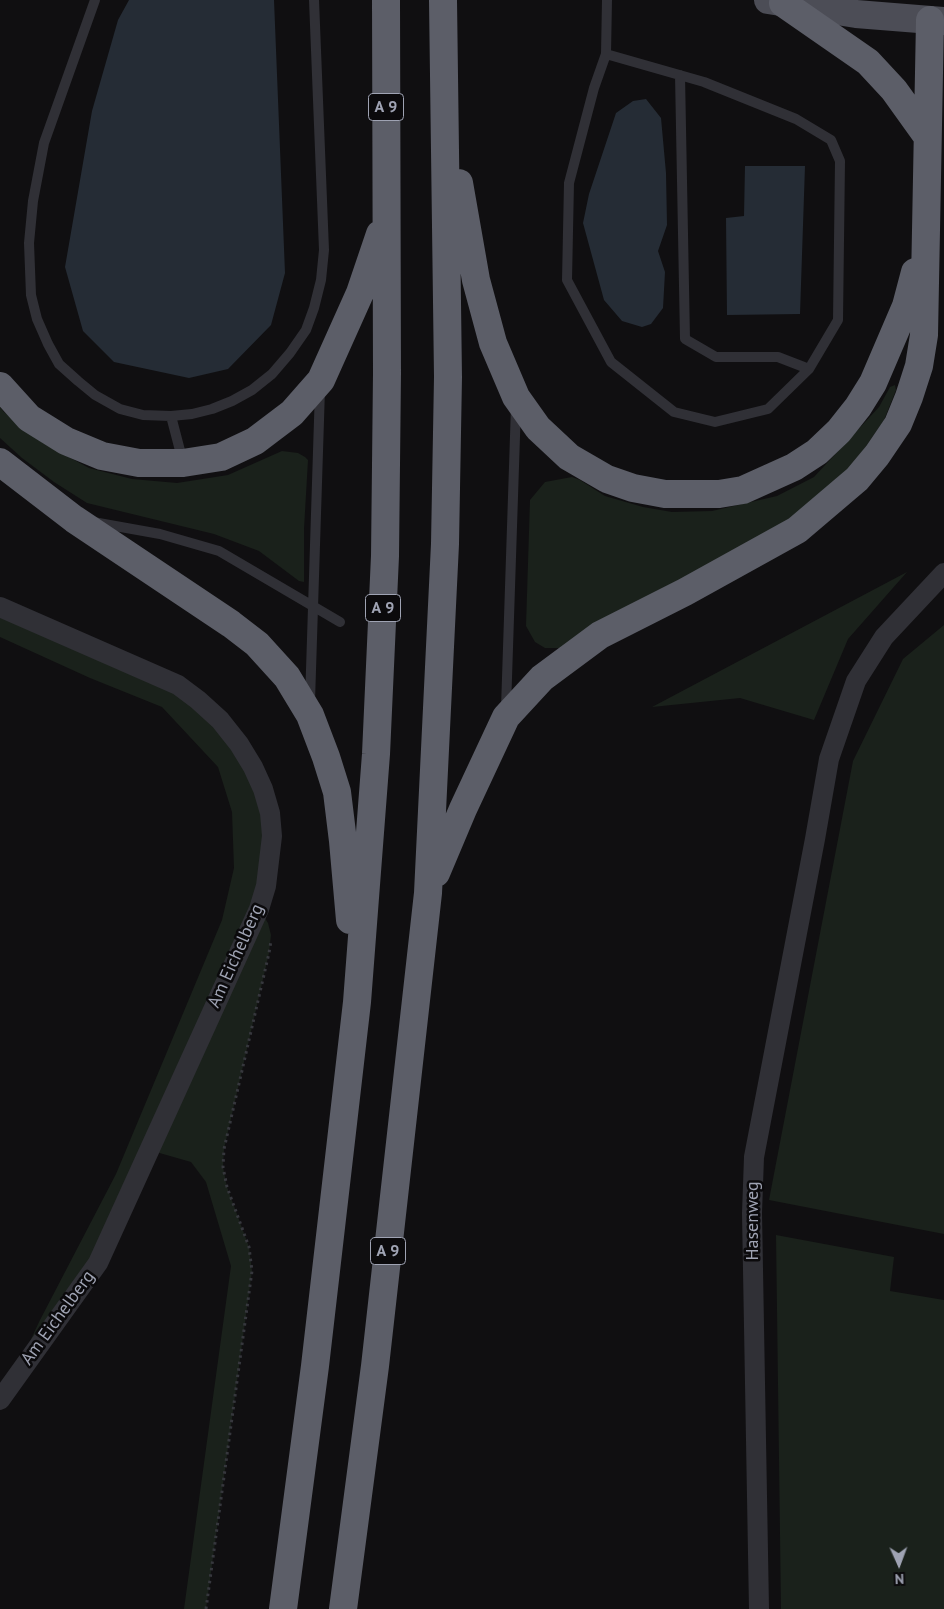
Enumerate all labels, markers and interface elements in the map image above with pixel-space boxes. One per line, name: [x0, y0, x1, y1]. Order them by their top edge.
road number: A 9: [368, 94, 404, 120]
road number: A 9: [366, 594, 400, 622]
street label: Am Eichelberg: [203, 901, 269, 1011]
street label: Hasenweg: [742, 1181, 764, 1261]
road number: A 9: [370, 1238, 406, 1264]
street label: Am Eichelberg: [17, 1267, 99, 1369]
north arrow: [874, 1539, 924, 1589]
text: N: [895, 1570, 904, 1588]

